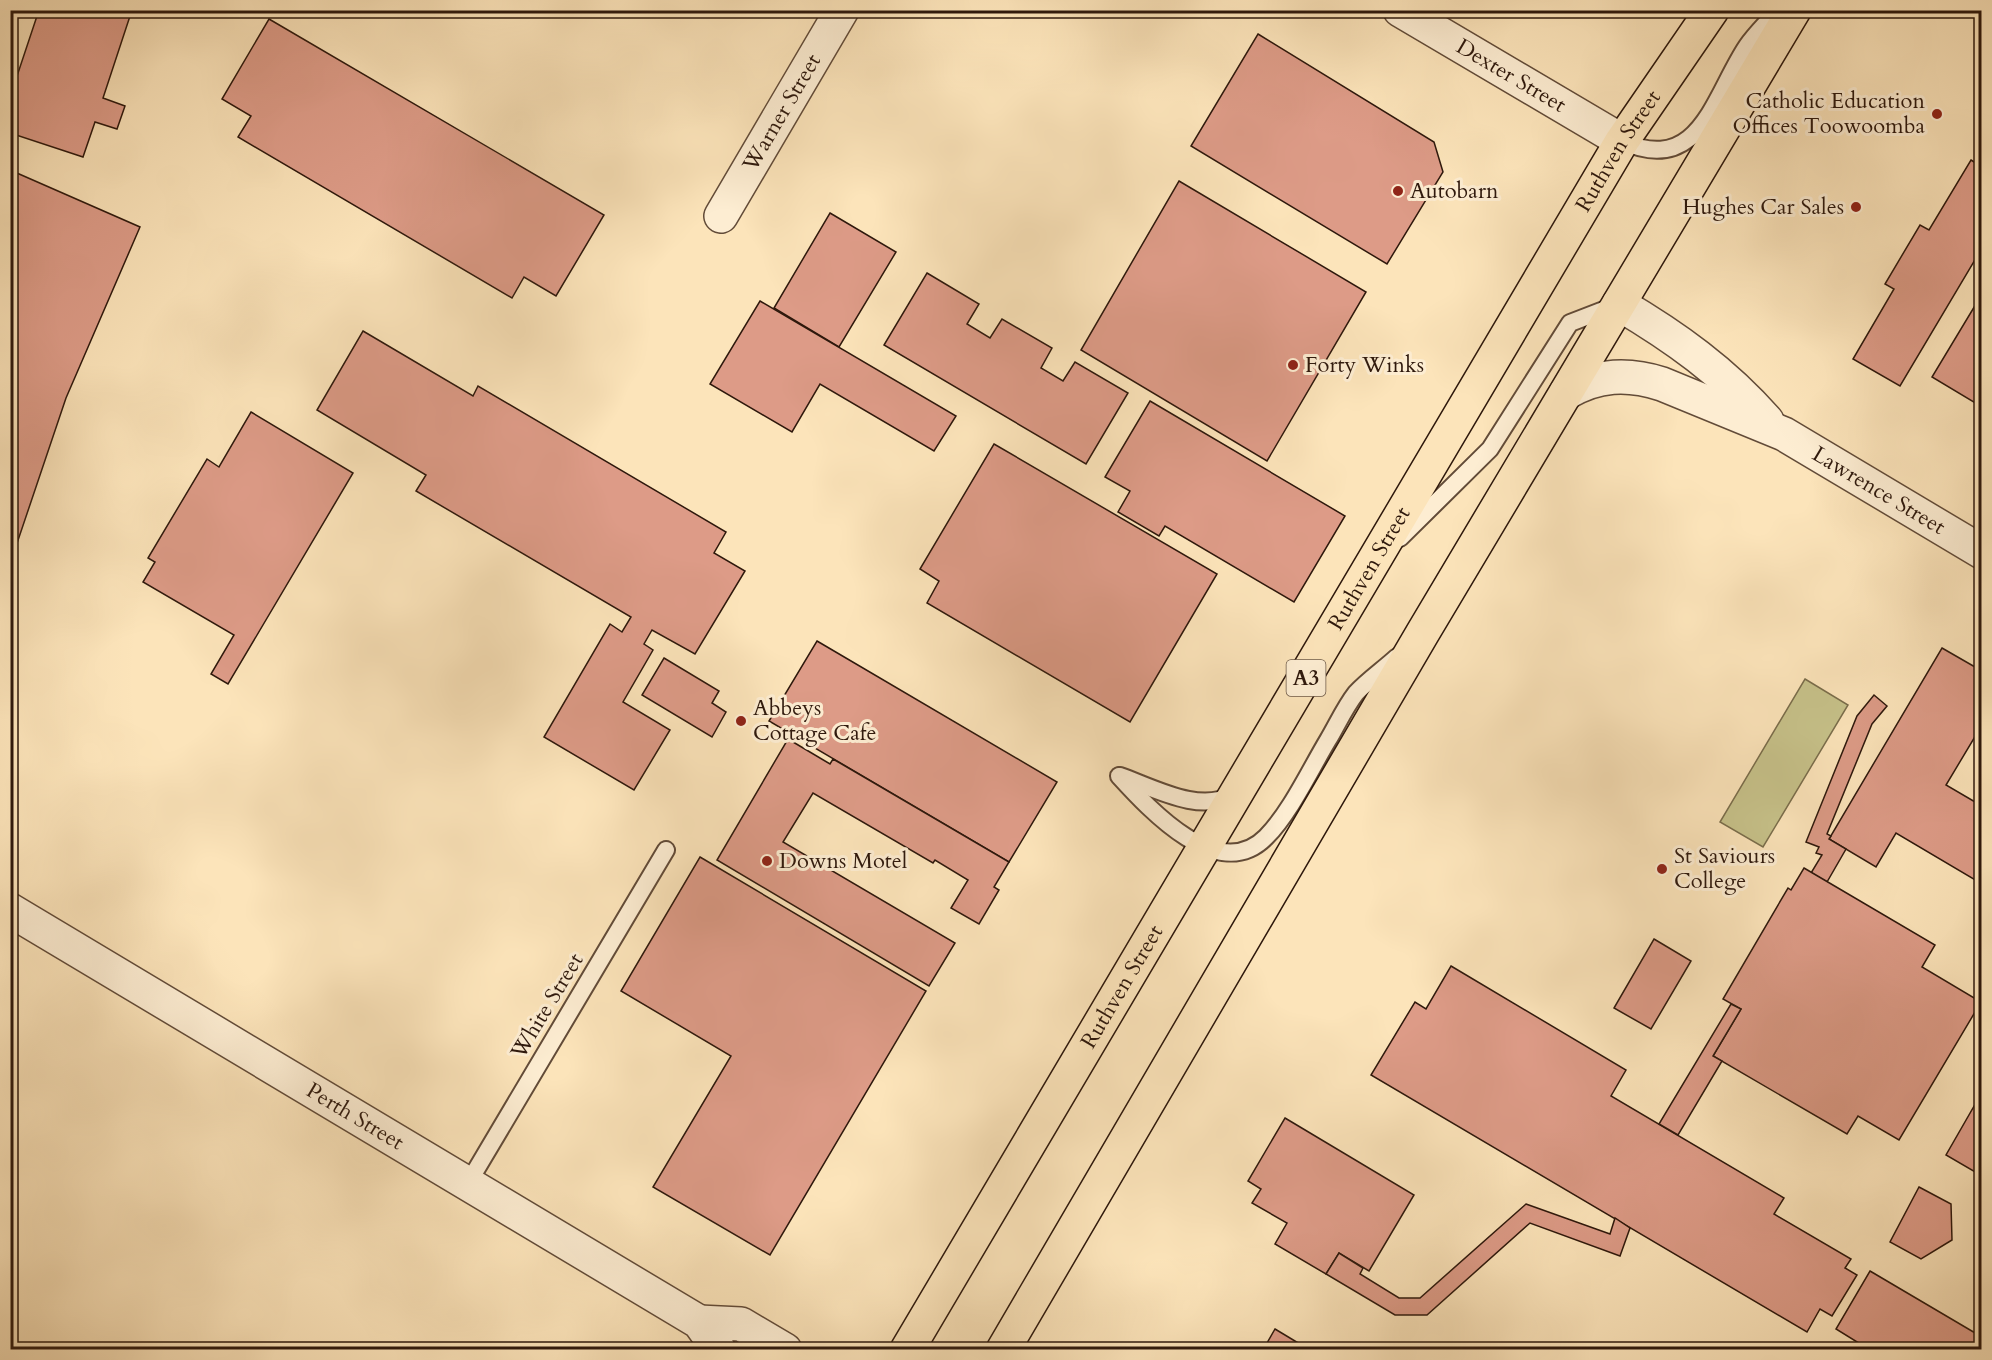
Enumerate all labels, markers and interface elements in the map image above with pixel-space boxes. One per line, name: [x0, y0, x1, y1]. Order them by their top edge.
street label: Dexter Street: [1451, 31, 1572, 120]
street label: Warner Street: [735, 48, 828, 178]
street label: Ruthven Street: [1568, 84, 1668, 218]
place label: Catholic Education Offices Toowoomba: [1732, 86, 1925, 141]
marker: Catholic Education Offices Toowoomba: [1930, 107, 1944, 121]
place label: Autobarn: [1410, 176, 1499, 206]
marker: Autobarn: [1391, 184, 1405, 198]
place label: Hughes Car Sales: [1682, 192, 1844, 222]
marker: Hughes Car Sales: [1849, 200, 1863, 214]
place label: Forty Winks: [1305, 350, 1424, 380]
marker: Forty Winks: [1286, 358, 1300, 372]
street label: Lawrence Street: [1807, 439, 1951, 542]
street label: Ruthven Street: [1321, 501, 1417, 636]
road number: A3: [1286, 660, 1326, 696]
place label: Abbeys Cottage Cafe: [753, 693, 876, 748]
marker: Abbeys Cottage Cafe: [734, 714, 748, 728]
place label: St Saviours College: [1674, 841, 1775, 896]
place label: Downs Motel: [779, 846, 908, 876]
marker: Downs Motel: [760, 854, 774, 868]
marker: St Saviours College: [1655, 862, 1669, 876]
street label: Ruthven Street: [1074, 919, 1170, 1054]
street label: White Street: [503, 948, 590, 1065]
street label: Perth Street: [301, 1075, 410, 1157]

